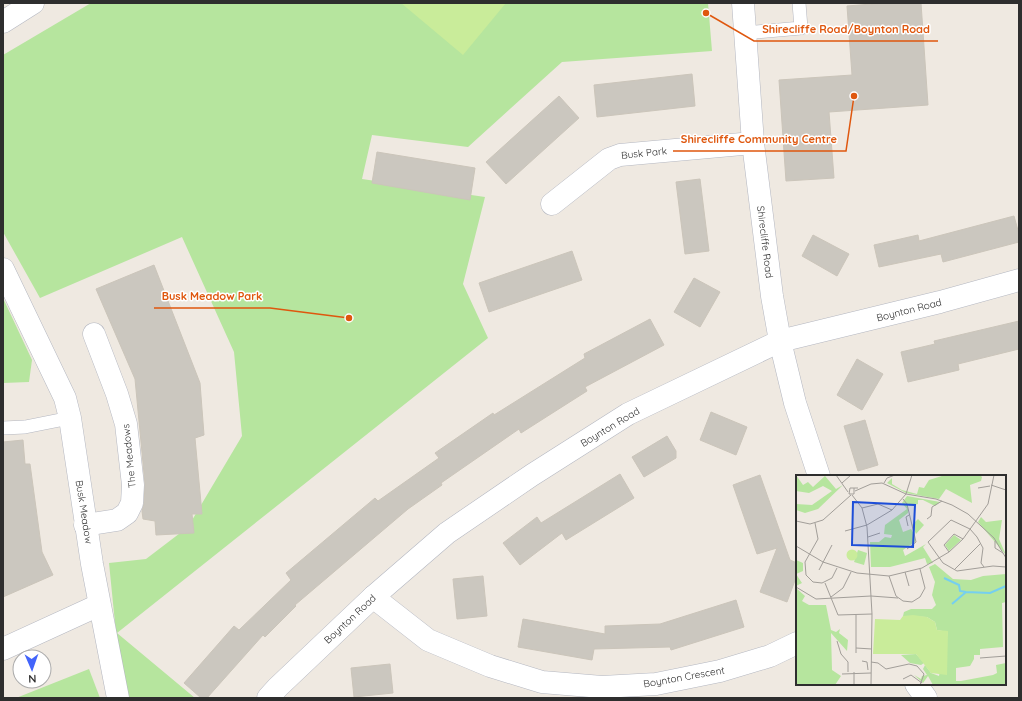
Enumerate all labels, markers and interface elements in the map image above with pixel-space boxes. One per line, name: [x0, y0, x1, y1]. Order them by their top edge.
callout: Shirecliffe Road/Boynton Road: [754, 18, 938, 41]
text: Shirecliffe Road/Boynton Road: [762, 22, 930, 36]
callout: Shirecliffe Community Centre: [673, 128, 846, 151]
text: Shirecliffe Community Centre: [681, 132, 838, 146]
street label: Busk Park: [620, 144, 668, 162]
street label: Shirecliffe Road: [754, 205, 776, 279]
callout: Busk Meadow Park: [154, 285, 270, 308]
text: Busk Meadow Park: [162, 289, 262, 303]
street label: Boynton Road: [875, 296, 943, 324]
street label: Boynton Road: [578, 404, 642, 450]
street label: The Meadows: [119, 423, 139, 489]
inset map: [796, 475, 1006, 685]
street label: Busk Meadow: [73, 479, 96, 545]
street label: Boynton Road: [321, 592, 379, 646]
north arrow: [12, 649, 52, 689]
street label: Boynton Crescent: [642, 663, 726, 691]
text: N: [28, 672, 37, 686]

